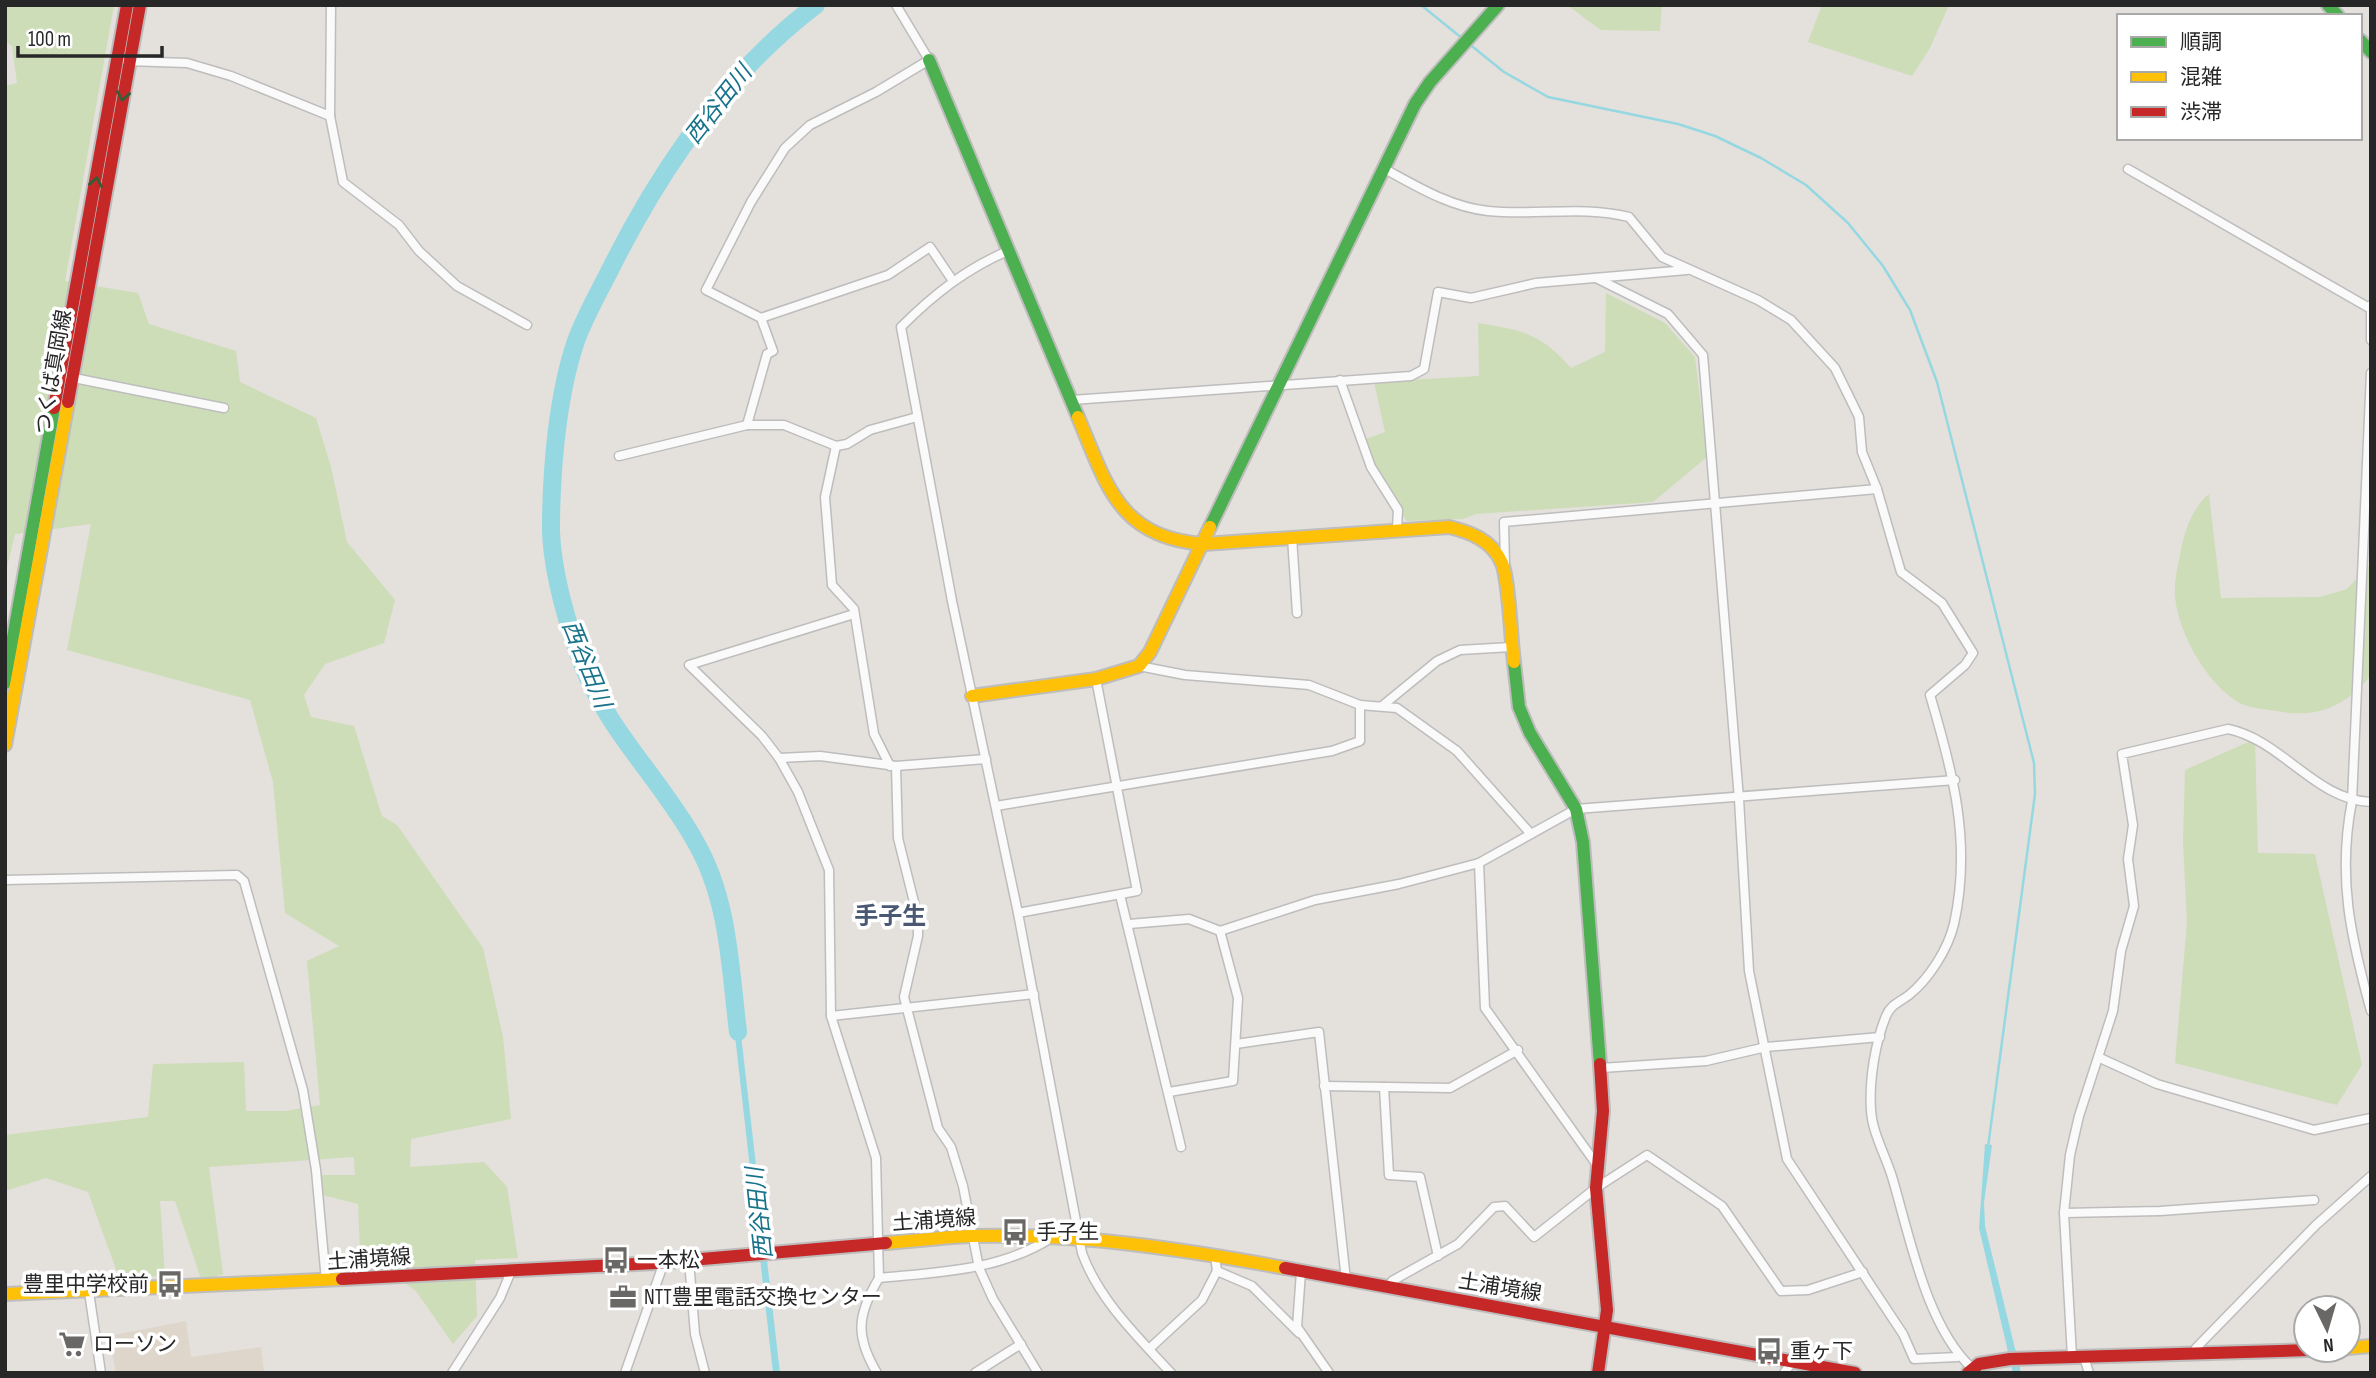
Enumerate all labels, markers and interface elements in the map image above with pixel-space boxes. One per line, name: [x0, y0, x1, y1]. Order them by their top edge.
scale bar: [18, 14, 161, 58]
legend: [2117, 14, 2362, 140]
text: 100 m: [28, 27, 71, 52]
text: 順調: [2180, 30, 2222, 55]
water label: 西谷田川: [679, 57, 760, 149]
text: 混雑: [2180, 65, 2222, 90]
one-way arrow: [116, 91, 131, 102]
text: 渋滞: [2180, 100, 2222, 125]
one-way arrow: [88, 176, 103, 188]
street label: つくば真岡線: [30, 308, 77, 436]
water label: 西谷田川: [556, 616, 617, 715]
district label: 手子生: [854, 902, 926, 931]
water label: 西谷田川: [741, 1163, 779, 1260]
street label: 土浦境線: [891, 1205, 977, 1236]
bus stop icon: 手子生: [1000, 1217, 1030, 1247]
place label: 手子生: [1036, 1220, 1099, 1245]
street label: 土浦境線: [326, 1244, 412, 1275]
bus stop icon: 一本松: [601, 1245, 631, 1275]
place label: 一本松: [637, 1248, 700, 1273]
bus stop icon: 豊里中学校前: [155, 1269, 185, 1299]
street label: 土浦境線: [1456, 1269, 1543, 1306]
place label: 豊里中学校前: [23, 1272, 149, 1297]
office icon: NTT豊里電話交換センター: [608, 1282, 638, 1312]
place label: NTT豊里電話交換センター: [644, 1285, 882, 1310]
north arrow: [2292, 1294, 2362, 1364]
supermarket icon: ローソン: [57, 1329, 87, 1359]
place label: ローソン: [93, 1332, 177, 1357]
text: N: [2322, 1333, 2334, 1356]
bus stop icon: 重ヶ下: [1754, 1336, 1784, 1366]
place label: 重ヶ下: [1790, 1339, 1853, 1364]

